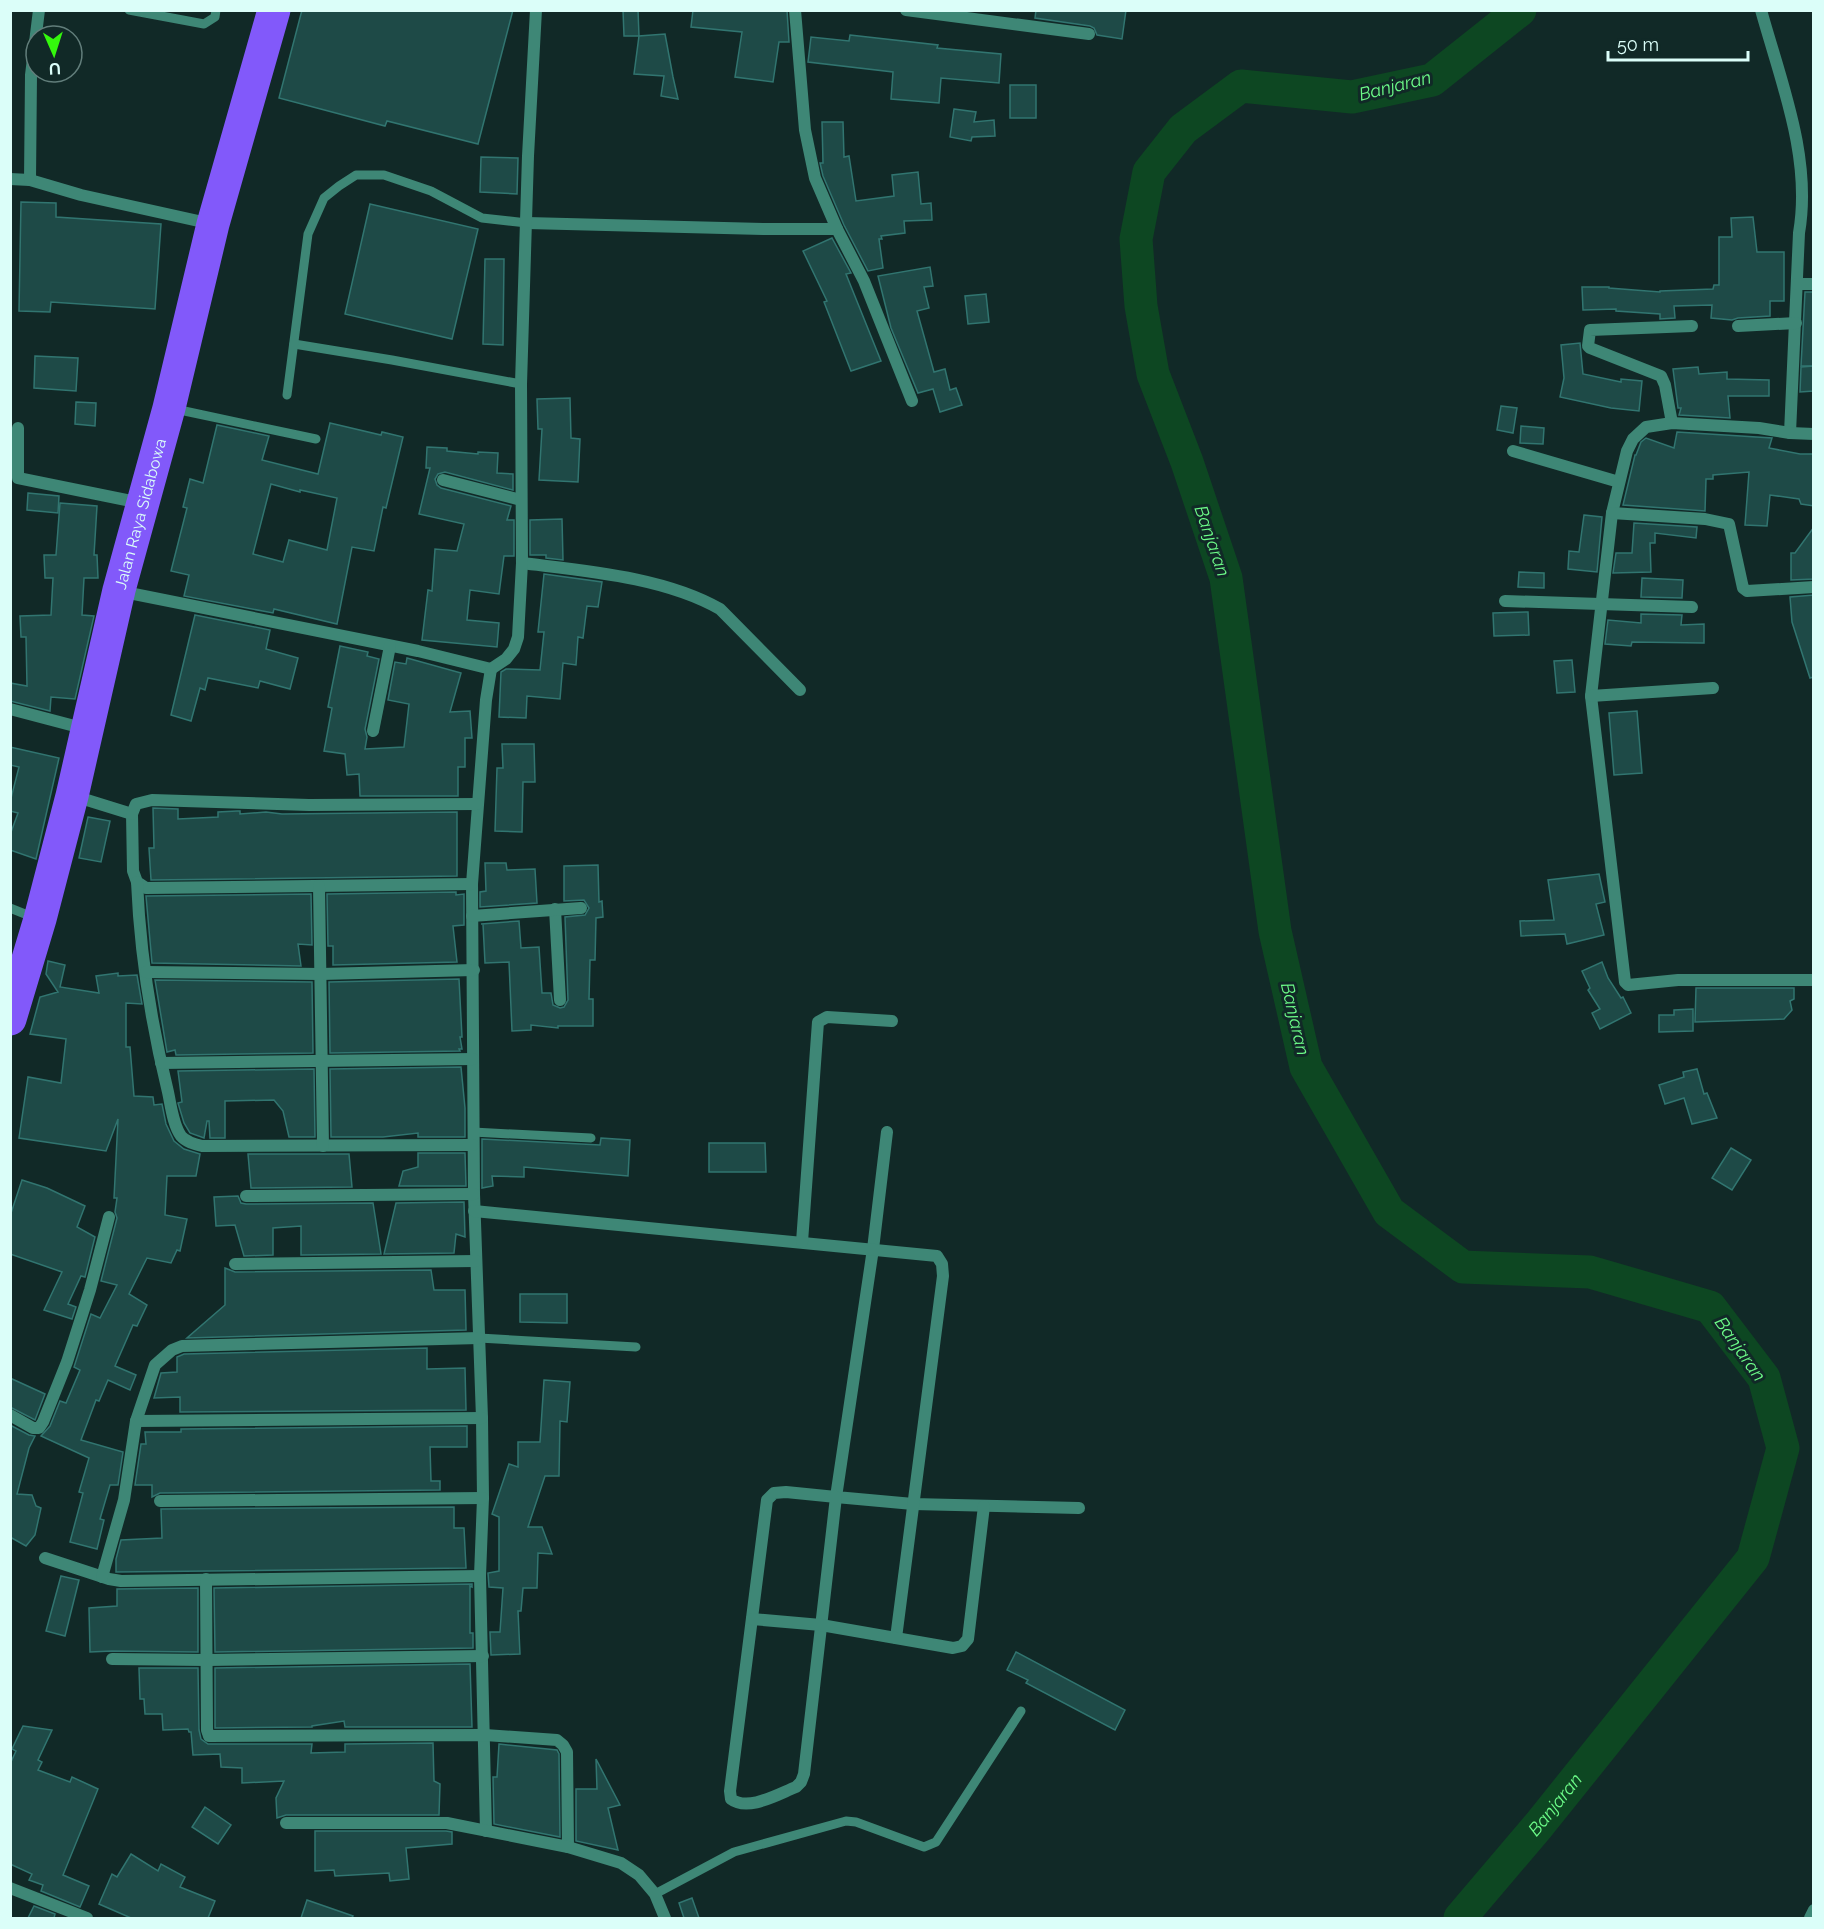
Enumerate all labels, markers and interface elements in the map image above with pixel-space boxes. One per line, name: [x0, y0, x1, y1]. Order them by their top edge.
north arrow: [24, 24, 84, 84]
scale bar: [1608, 24, 1748, 62]
text: 50 m: [1617, 34, 1659, 55]
text: U: [48, 59, 61, 78]
water label: Banjaran: [1357, 66, 1433, 105]
street label: Jalan Raya Sidabowa: [111, 436, 170, 591]
water label: Banjaran: [1191, 503, 1234, 579]
water label: Banjaran: [1277, 981, 1314, 1057]
water label: Banjaran: [1711, 1312, 1770, 1385]
water label: Banjaran: [1524, 1769, 1586, 1840]

